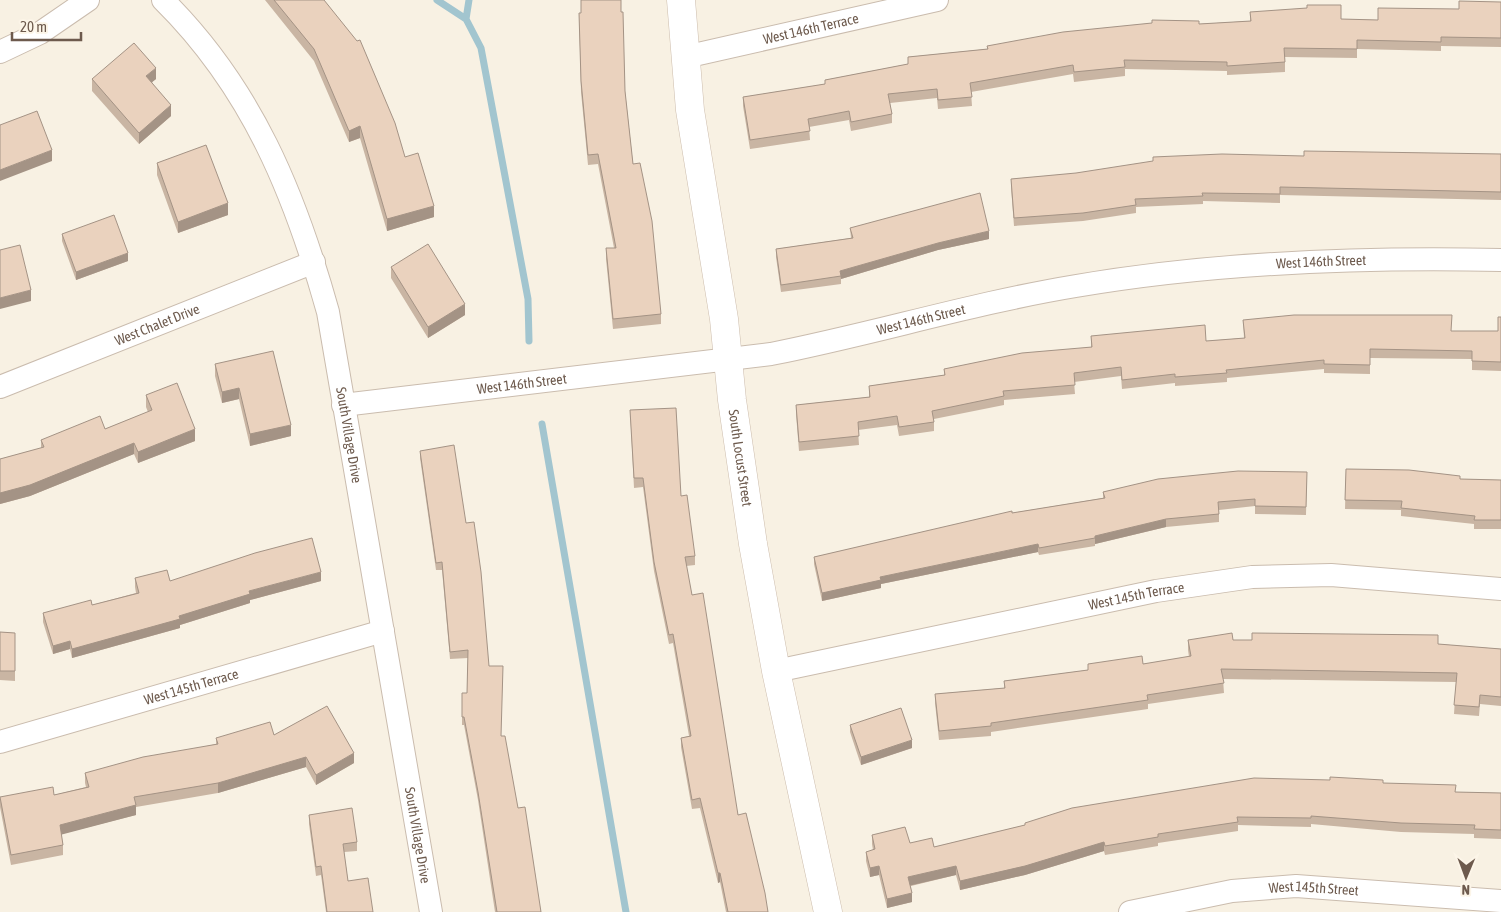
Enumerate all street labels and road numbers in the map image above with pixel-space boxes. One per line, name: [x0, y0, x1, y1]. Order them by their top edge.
street label: West 146th Terrace: [762, 10, 860, 47]
street label: West 146th Street: [1275, 252, 1366, 272]
street label: West Chalet Drive: [112, 300, 202, 349]
street label: West 146th Street: [875, 301, 967, 338]
street label: West 146th Street: [476, 370, 568, 397]
street label: South Village Drive: [333, 386, 365, 484]
street label: South Locust Street: [725, 408, 755, 507]
street label: West 145th Terrace: [1087, 579, 1185, 613]
street label: West 145th Terrace: [142, 665, 240, 708]
street label: South Village Drive: [402, 786, 434, 884]
street label: West 145th Street: [1268, 878, 1359, 899]

